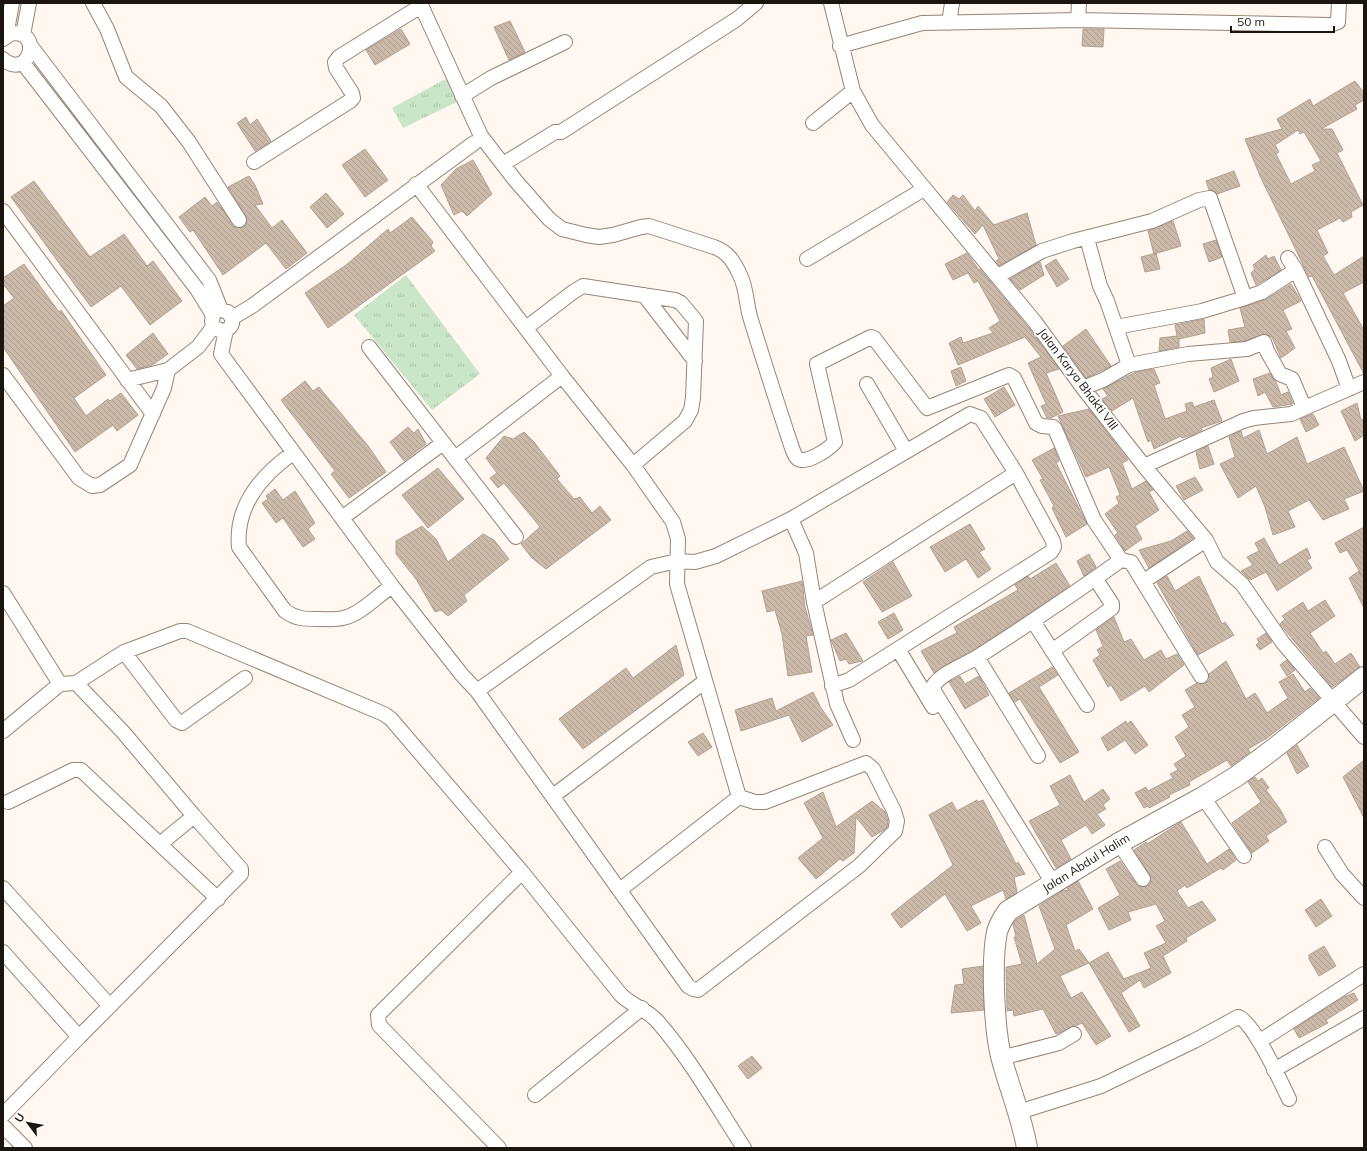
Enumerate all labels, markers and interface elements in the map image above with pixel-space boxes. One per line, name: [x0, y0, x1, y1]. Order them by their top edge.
scale bar: [1231, 8, 1334, 34]
text: 50 m: [1237, 14, 1265, 29]
street label: Jalan Karya Bhakti VIII: [1035, 325, 1122, 433]
street label: Jalan Abdul Halim: [1039, 830, 1132, 895]
north arrow: [8, 1103, 48, 1143]
text: U: [11, 1111, 28, 1125]

